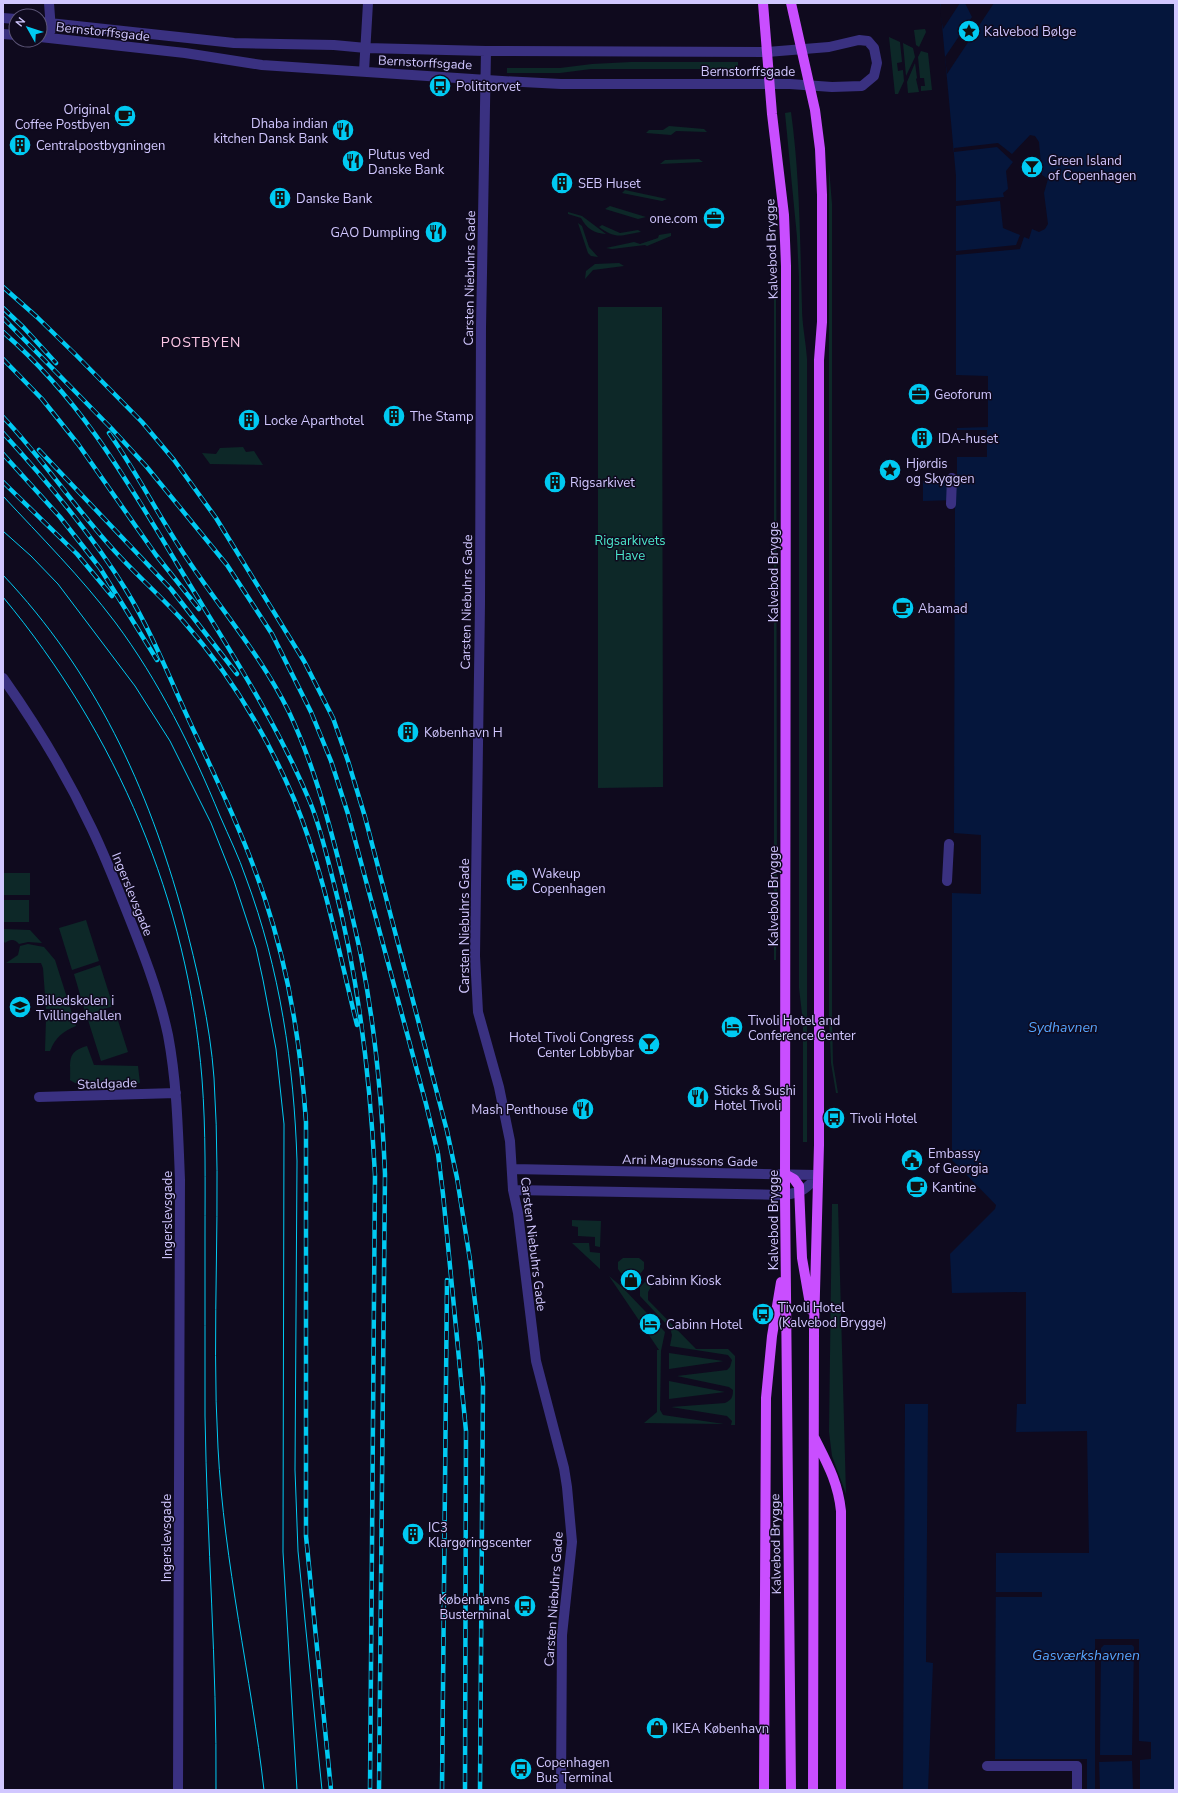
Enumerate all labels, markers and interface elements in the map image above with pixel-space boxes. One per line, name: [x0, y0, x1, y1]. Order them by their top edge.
north arrow: [8, 8, 48, 48]
text: N: [12, 14, 29, 30]
street label: Bernstorffsgade: [55, 18, 151, 46]
place icon: Kalvebod Bølge: [956, 18, 982, 44]
place label: Kalvebod Bølge: [984, 23, 1076, 41]
street label: Bernstorffsgade: [377, 52, 473, 74]
street label: Bernstorffsgade: [701, 63, 795, 81]
bus stop icon: Polititorvet: [427, 73, 453, 99]
place label: Polititorvet: [456, 78, 521, 96]
place label: Original Coffee Postbyen: [15, 101, 110, 134]
cafe icon: Original Coffee Postbyen: [112, 103, 138, 129]
place label: Dhaba indian kitchen Dansk Bank: [213, 115, 328, 148]
restaurant icon: Dhaba indian kitchen Dansk Bank: [330, 117, 356, 143]
building icon: Centralpostbygningen: [7, 132, 33, 158]
place label: Centralpostbygningen: [36, 137, 165, 155]
place label: Plutus ved Danske Bank: [368, 146, 445, 179]
restaurant icon: Plutus ved Danske Bank: [340, 148, 366, 174]
place label: Green Island of Copenhagen: [1048, 152, 1136, 185]
bar icon: Green Island of Copenhagen: [1019, 154, 1045, 180]
building icon: SEB Huset: [549, 170, 575, 196]
place label: SEB Huset: [578, 175, 641, 193]
building icon: Danske Bank: [267, 185, 293, 211]
place label: Danske Bank: [296, 190, 373, 208]
street label: Kalvebod Brygge: [761, 198, 783, 300]
office icon: one.com: [701, 205, 727, 231]
street label: Carsten Niebuhrs Gade: [460, 210, 480, 346]
place label: one.com: [650, 210, 698, 228]
restaurant icon: GAO Dumpling: [423, 219, 449, 245]
place label: GAO Dumpling: [330, 224, 420, 242]
district label: POSTBYEN: [161, 333, 241, 352]
office icon: Geoforum: [906, 381, 932, 407]
place label: Geoforum: [934, 386, 992, 404]
building icon: The Stamp: [381, 403, 407, 429]
building icon: Locke Aparthotel: [236, 407, 262, 433]
place label: The Stamp: [410, 408, 474, 426]
place label: Locke Aparthotel: [264, 412, 364, 430]
building icon: IDA-huset: [909, 425, 935, 451]
place label: IDA-huset: [938, 430, 998, 448]
place label: Hjørdis og Skyggen: [906, 455, 975, 488]
place icon: Hjørdis og Skyggen: [877, 457, 903, 483]
building icon: Rigsarkivet: [542, 469, 568, 495]
place label: Rigsarkivet: [570, 474, 635, 492]
street label: Kalvebod Brygge: [765, 522, 783, 622]
park label: Rigsarkivets Have: [595, 532, 665, 565]
street label: Carsten Niebuhrs Gade: [457, 534, 477, 670]
cafe icon: Abamad: [890, 595, 916, 621]
place label: Abamad: [918, 600, 968, 618]
building icon: København H: [395, 719, 421, 745]
place label: København H: [424, 724, 503, 742]
street label: Kalvebod Brygge: [765, 846, 783, 946]
street label: Ingerslevsgade: [107, 850, 157, 939]
street label: Carsten Niebuhrs Gade: [456, 858, 474, 994]
place label: Wakeup Copenhagen: [532, 865, 606, 898]
hotel icon: Wakeup Copenhagen: [504, 867, 530, 893]
place label: Billedskolen i Tvillingehallen: [36, 992, 122, 1025]
school or university icon: Billedskolen i Tvillingehallen: [7, 994, 33, 1020]
place label: Tivoli Hotel and Conference Center: [748, 1012, 856, 1045]
hotel icon: Tivoli Hotel and Conference Center: [719, 1014, 745, 1040]
water label: Sydhavnen: [1028, 1018, 1098, 1037]
place label: Hotel Tivoli Congress Center Lobbybar: [509, 1029, 634, 1062]
bar icon: Hotel Tivoli Congress Center Lobbybar: [636, 1031, 662, 1057]
street label: Staldgade: [77, 1074, 137, 1094]
place label: Sticks & Sushi Hotel Tivoli: [714, 1082, 796, 1115]
restaurant icon: Sticks & Sushi Hotel Tivoli: [685, 1084, 711, 1110]
restaurant icon: Mash Penthouse: [570, 1096, 596, 1122]
place label: Mash Penthouse: [471, 1101, 568, 1119]
bus stop icon: Tivoli Hotel: [821, 1105, 847, 1131]
place label: Tivoli Hotel: [850, 1110, 917, 1128]
place label: Embassy of Georgia: [928, 1145, 989, 1178]
public building icon: Embassy of Georgia: [899, 1147, 925, 1173]
street label: Arni Magnussons Gade: [622, 1151, 758, 1171]
street label: Kalvebod Brygge: [765, 1170, 783, 1270]
street label: Ingerslevsgade: [159, 1171, 177, 1259]
cafe icon: Kantine: [904, 1174, 930, 1200]
street label: Carsten Niebuhrs Gade: [516, 1176, 550, 1312]
place label: Kantine: [932, 1179, 976, 1197]
shop icon: Cabinn Kiosk: [618, 1267, 644, 1293]
place label: Cabinn Kiosk: [646, 1272, 722, 1290]
place label: Tivoli Hotel (Kalvebod Brygge): [778, 1299, 887, 1332]
bus stop icon: Tivoli Hotel (Kalvebod Brygge): [750, 1301, 776, 1327]
hotel icon: Cabinn Hotel: [637, 1311, 663, 1337]
place label: Cabinn Hotel: [666, 1316, 743, 1334]
street label: Kalvebod Brygge: [766, 1493, 786, 1594]
street label: Ingerslevsgade: [158, 1494, 176, 1582]
place label: IC3 Klargøringscenter: [428, 1519, 532, 1552]
building icon: IC3 Klargøringscenter: [400, 1521, 426, 1547]
street label: Carsten Niebuhrs Gade: [540, 1531, 568, 1667]
place label: Københavns Busterminal: [438, 1591, 510, 1624]
bus stop icon: Københavns Busterminal: [512, 1593, 538, 1619]
water label: Gasværkshavnen: [1032, 1646, 1140, 1665]
shop icon: IKEA København: [644, 1715, 670, 1741]
place label: IKEA København: [672, 1720, 769, 1738]
place label: Copenhagen Bus Terminal: [536, 1754, 612, 1787]
bus stop icon: Copenhagen Bus Terminal: [508, 1756, 534, 1782]

